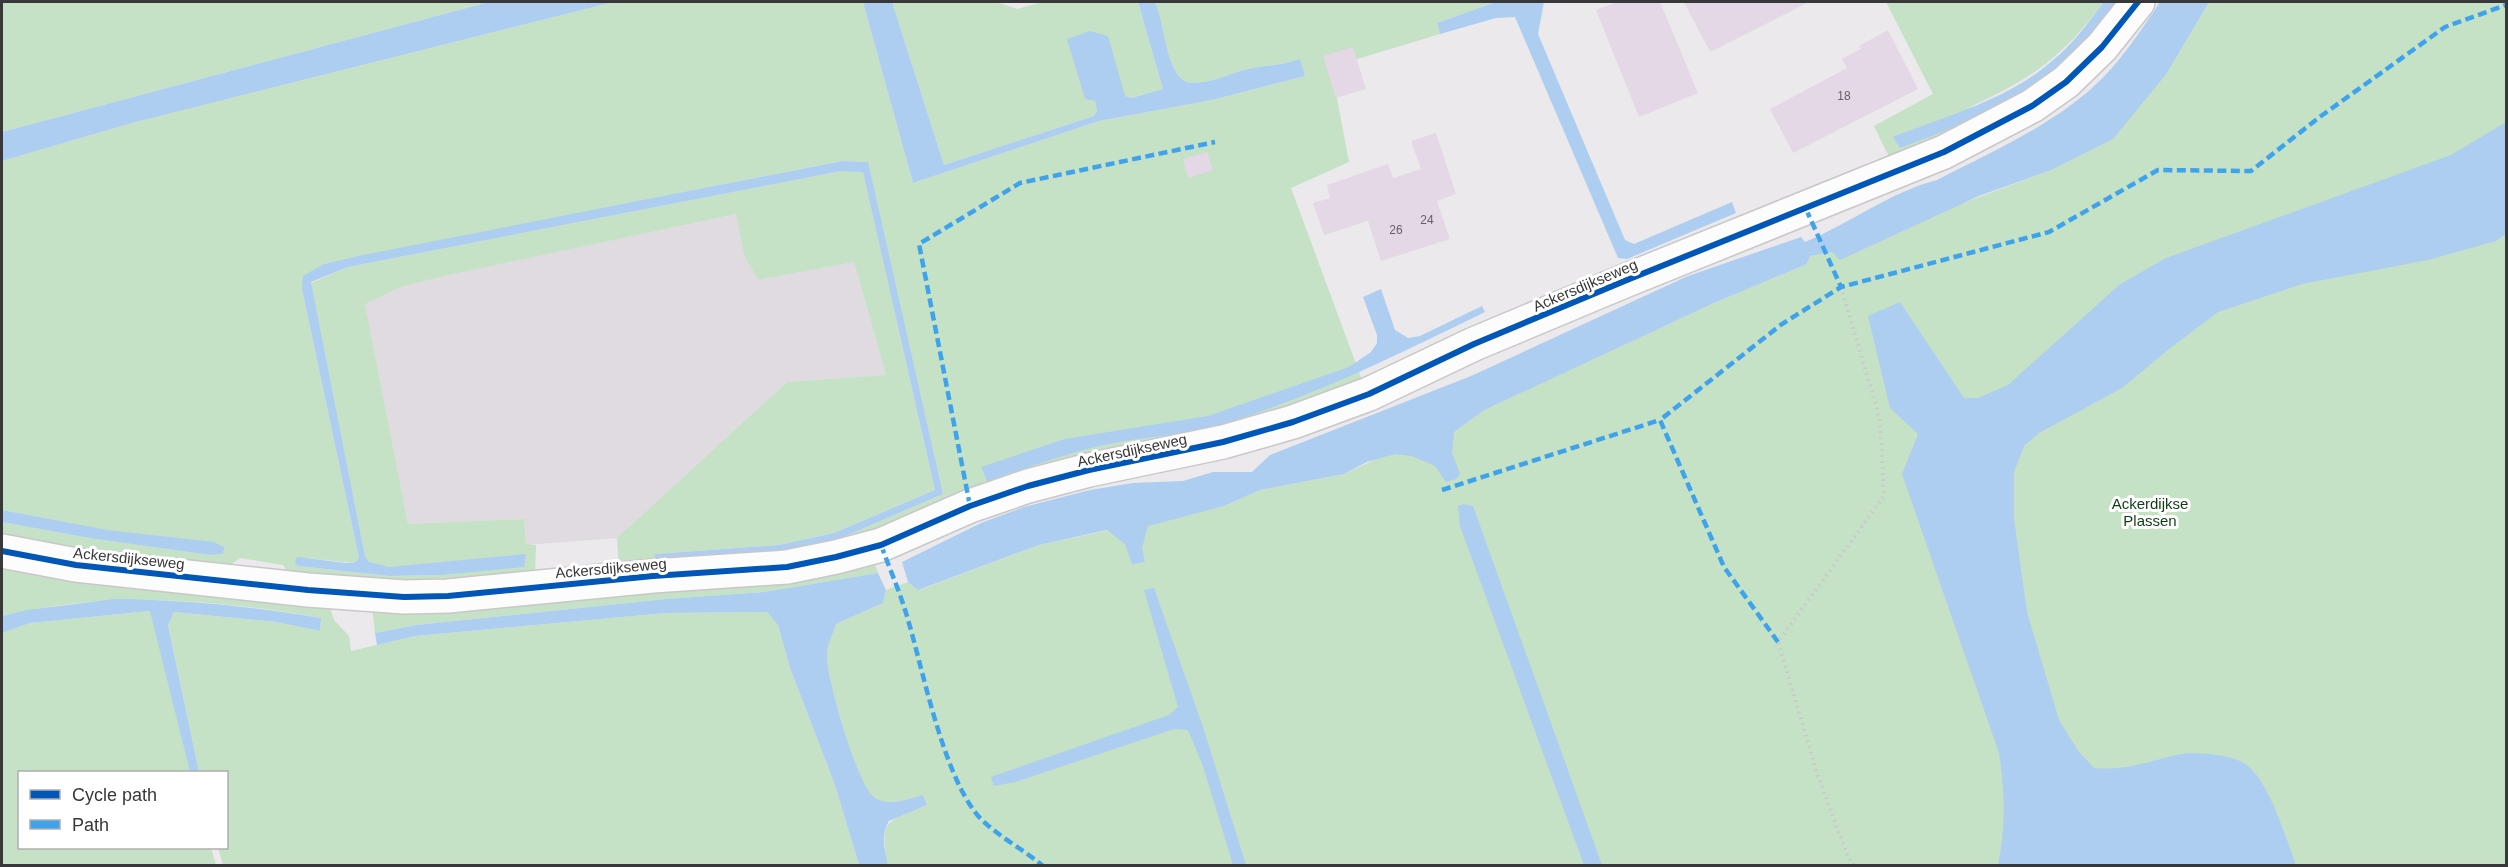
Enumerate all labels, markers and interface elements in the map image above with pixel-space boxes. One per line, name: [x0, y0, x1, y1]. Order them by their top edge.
house number: 18: [1837, 89, 1851, 103]
house number: 24: [1420, 213, 1434, 227]
house number: 26: [1389, 223, 1403, 237]
street label: Ackersdijkseweg: [1530, 255, 1640, 315]
street label: Ackersdijkseweg: [1076, 430, 1188, 470]
park label: Ackerdijkse Plassen: [2112, 495, 2188, 529]
street label: Ackersdijkseweg: [73, 544, 185, 572]
street label: Ackersdijkseweg: [555, 555, 667, 581]
legend: [18, 771, 228, 849]
text: Cycle path: [72, 785, 157, 805]
text: Path: [72, 815, 109, 835]

